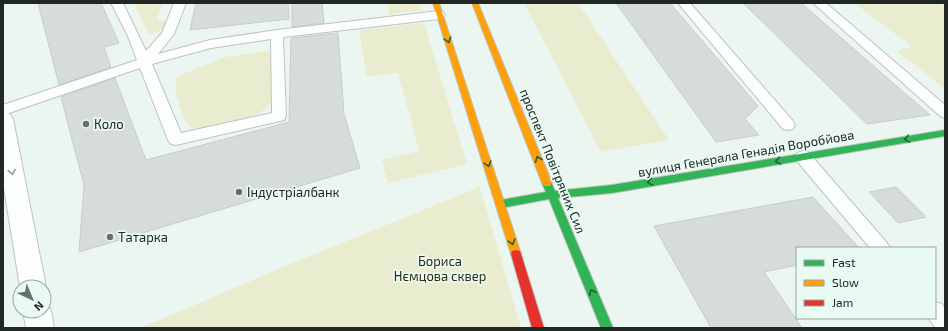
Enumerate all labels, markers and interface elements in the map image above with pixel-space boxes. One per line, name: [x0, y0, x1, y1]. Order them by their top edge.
one-way arrow: [443, 37, 452, 44]
street label: проспект Повітряних Сил: [517, 86, 589, 236]
place label: Коло: [94, 116, 124, 132]
marker: Коло: [81, 119, 91, 129]
street label: вулиця Генерала Генадія Воробйова: [637, 126, 855, 180]
one-way arrow: [903, 135, 910, 143]
one-way arrow: [534, 155, 542, 162]
one-way arrow: [775, 156, 781, 165]
one-way arrow: [483, 160, 491, 167]
one-way arrow: [7, 168, 16, 175]
one-way arrow: [647, 177, 653, 186]
place label: Індустріалбанк: [247, 184, 340, 200]
marker: Індустріалбанк: [234, 187, 244, 197]
place label: Татарка: [118, 229, 168, 245]
marker: Татарка: [105, 232, 115, 242]
one-way arrow: [507, 238, 516, 245]
legend: [796, 247, 936, 319]
park label: Бориса Нємцова сквер: [394, 253, 486, 284]
text: Fast: [832, 255, 856, 269]
text: Slow: [832, 275, 859, 289]
north arrow: [12, 279, 52, 319]
one-way arrow: [589, 289, 597, 296]
text: Jam: [832, 295, 853, 309]
text: N: [32, 299, 47, 314]

